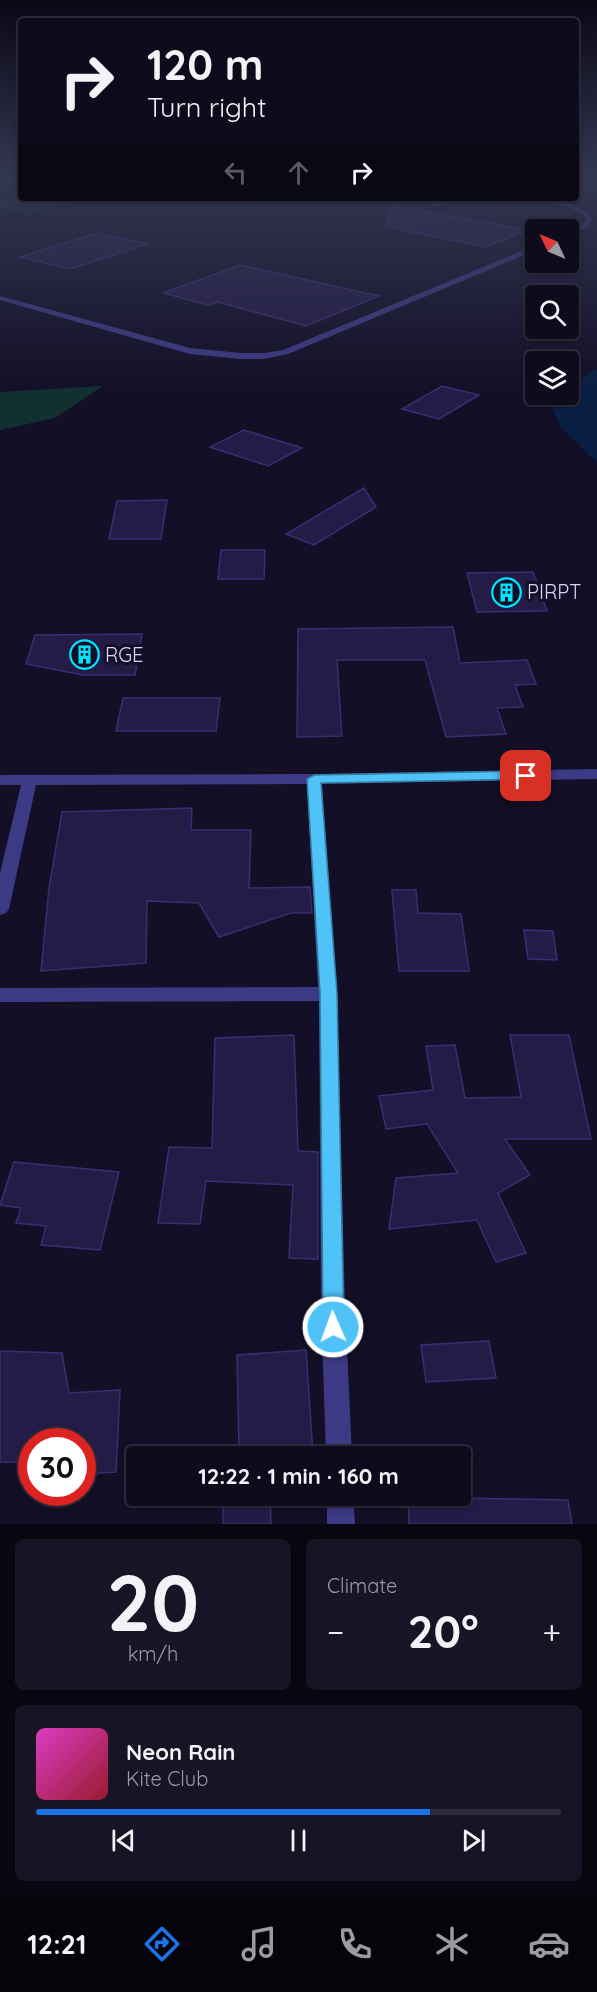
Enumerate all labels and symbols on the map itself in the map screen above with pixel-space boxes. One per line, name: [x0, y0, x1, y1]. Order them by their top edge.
north arrow: [525, 219, 579, 273]
building icon: PIRPT: [490, 576, 522, 608]
place label: PIRPT: [527, 579, 581, 604]
building icon: RGE: [68, 639, 100, 671]
place label: RGE: [105, 642, 143, 667]
pin: [500, 750, 551, 801]
position arrow: [301, 1295, 365, 1359]
speed limit sign: 30: [18, 1428, 96, 1506]

